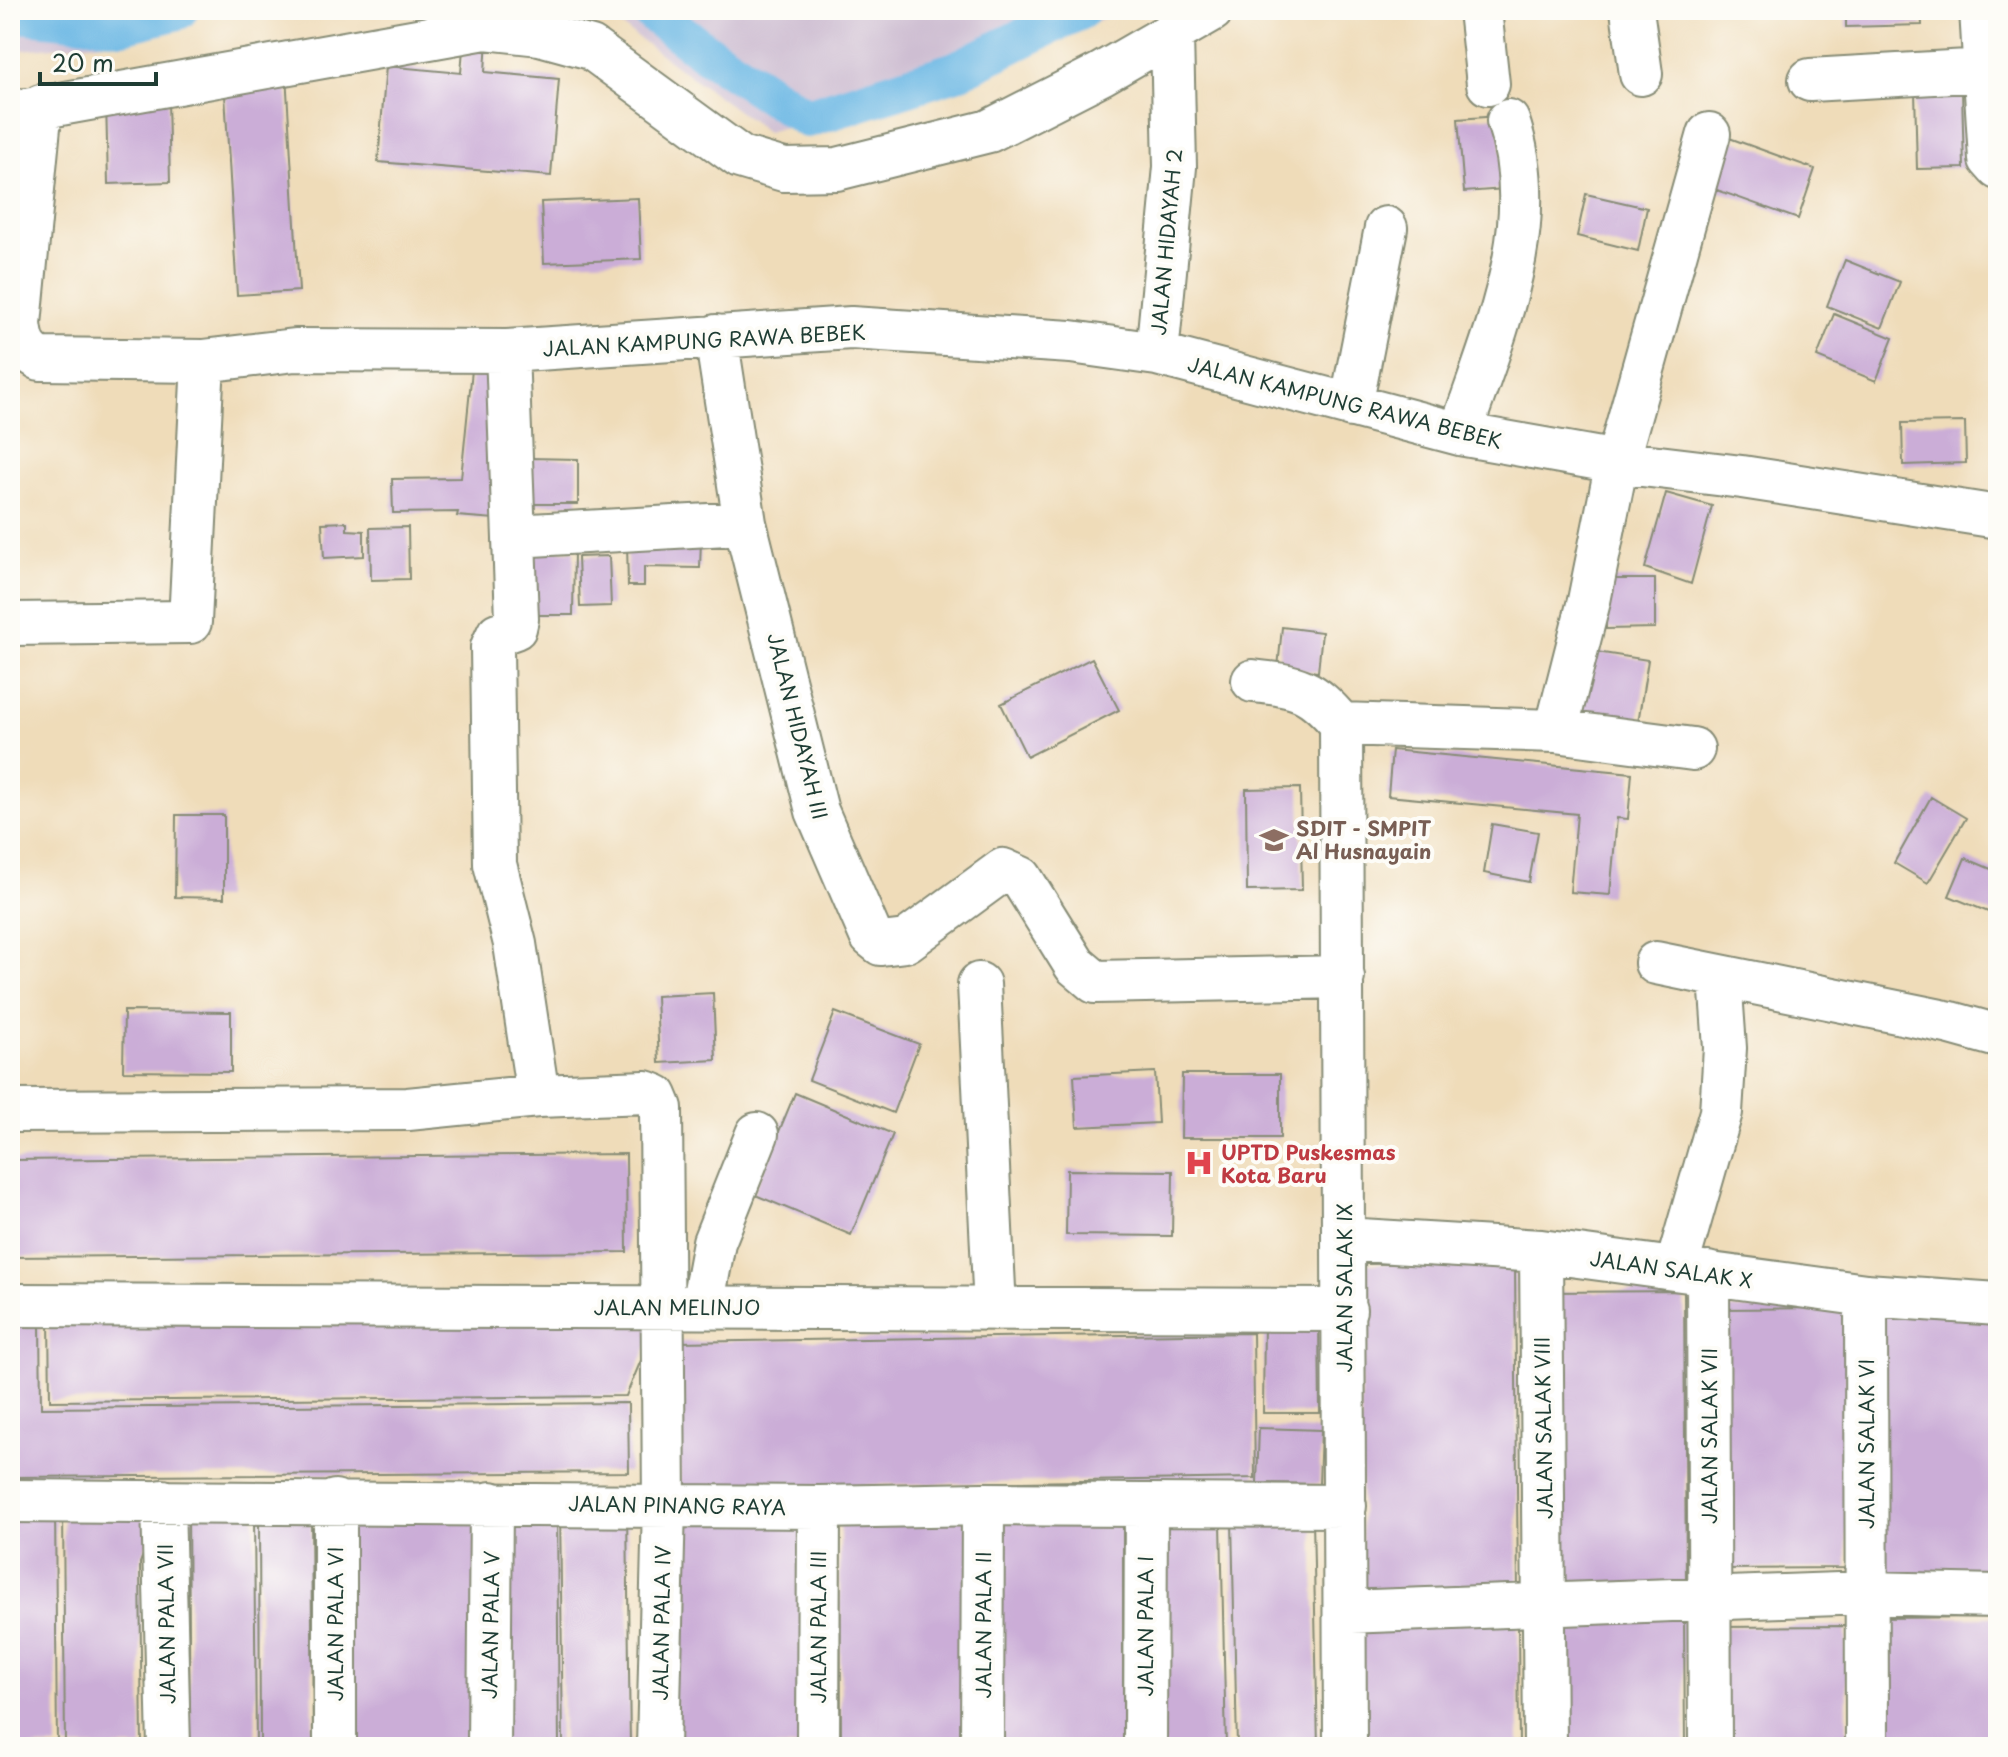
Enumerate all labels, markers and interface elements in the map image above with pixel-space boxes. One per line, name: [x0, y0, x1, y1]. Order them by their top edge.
scale bar: [40, 36, 156, 86]
text: 20 m: [52, 44, 114, 80]
street label: JALAN HIDAYAH 2: [1143, 147, 1189, 337]
street label: JALAN KAMPUNG RAWA BEBEK: [542, 317, 866, 363]
street label: JALAN KAMPUNG RAWA BEBEK: [1185, 348, 1505, 456]
street label: JALAN HIDAYAH III: [760, 630, 836, 822]
place label: SDIT - SMPIT Al Husnayain: [1296, 813, 1431, 866]
school or university icon: SDIT - SMPIT Al Husnayain: [1259, 825, 1289, 855]
place label: UPTD Puskesmas Kota Baru: [1221, 1137, 1396, 1190]
hospital icon: UPTD Puskesmas Kota Baru: [1184, 1148, 1214, 1178]
street label: JALAN SALAK IX: [1329, 1204, 1359, 1372]
street label: JALAN SALAK X: [1588, 1243, 1754, 1295]
street label: JALAN MELINJO: [594, 1292, 760, 1322]
street label: JALAN SALAK VIII: [1526, 1336, 1560, 1520]
street label: JALAN SALAK VII: [1694, 1348, 1724, 1524]
street label: JALAN SALAK VI: [1851, 1359, 1881, 1529]
street label: JALAN PINANG RAYA: [568, 1488, 786, 1522]
street label: JALAN PALA VII: [150, 1544, 182, 1704]
street label: JALAN PALA IV: [645, 1545, 677, 1701]
street label: JALAN PALA VI: [320, 1547, 350, 1701]
street label: JALAN PALA V: [474, 1550, 506, 1699]
street label: JALAN PALA III: [803, 1551, 833, 1703]
street label: JALAN PALA II: [968, 1551, 998, 1699]
street label: JALAN PALA I: [1130, 1556, 1160, 1696]

